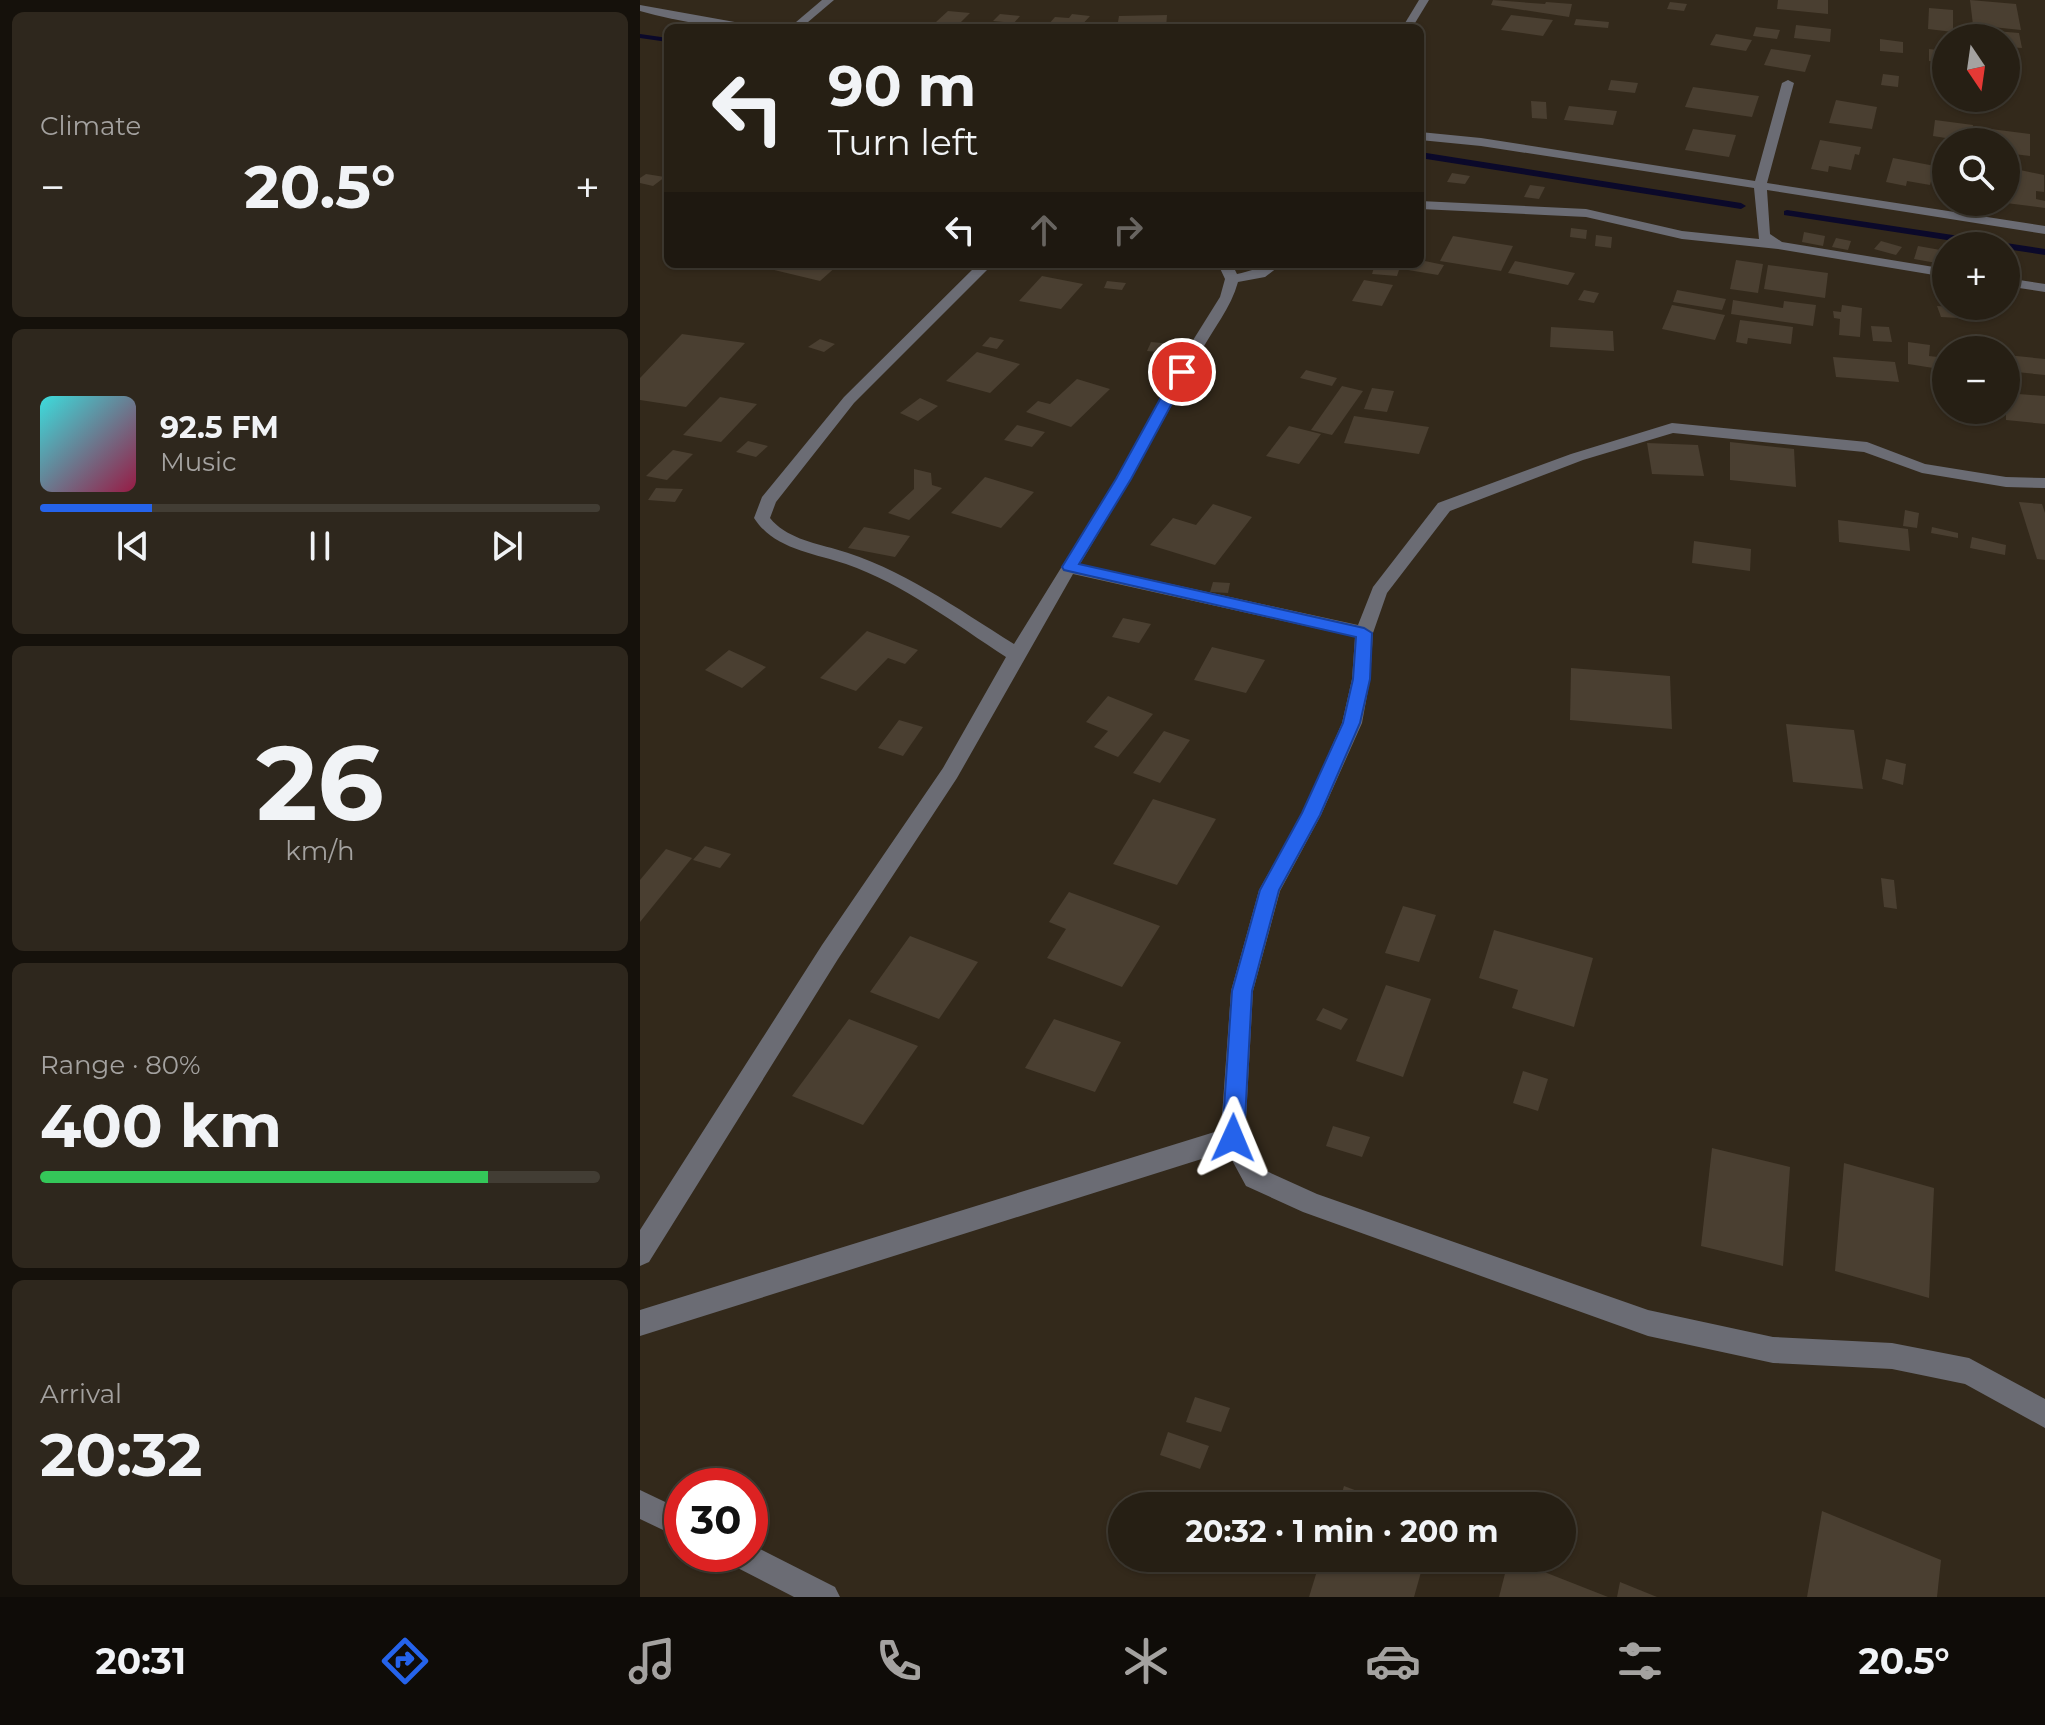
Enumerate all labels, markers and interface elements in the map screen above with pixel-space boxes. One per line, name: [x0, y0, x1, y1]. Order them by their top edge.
north arrow: [1932, 24, 2020, 112]
map controls: [1932, 24, 2020, 424]
text: 90 m: [828, 52, 976, 120]
icon: left: [696, 56, 800, 160]
text: Climate: [40, 110, 141, 142]
text: Turn left: [828, 120, 979, 164]
button: search: [1932, 128, 2020, 216]
text: 20.5°: [244, 150, 396, 223]
text: −: [40, 160, 65, 214]
text: +: [575, 160, 600, 214]
icon: left: [938, 208, 982, 252]
icon: ahead: [1022, 208, 1066, 252]
icon: right: [1106, 208, 1150, 252]
button: +: [1932, 232, 2020, 320]
button: −: [1932, 336, 2020, 424]
pin: [1148, 338, 1216, 406]
icon: arrive: [1160, 350, 1204, 394]
text: 92.5 FM: [160, 409, 279, 446]
text: Music: [160, 446, 237, 478]
icon: previous: [111, 524, 155, 568]
icon: pause: [298, 524, 342, 568]
icon: next: [485, 524, 529, 568]
text: 26: [256, 719, 384, 846]
text: km/h: [285, 835, 355, 867]
text: Range · 80%: [40, 1049, 201, 1081]
text: 400 km: [40, 1089, 282, 1162]
position arrow: [1191, 1096, 1275, 1180]
text: Arrival: [40, 1378, 122, 1410]
text: 20:32: [40, 1418, 202, 1491]
speed limit sign: 30: [664, 1468, 768, 1572]
text: 20:32 · 1 min · 200 m: [1185, 1513, 1499, 1550]
icon: directions: [377, 1633, 433, 1689]
icon: music: [624, 1633, 680, 1689]
icon: phone: [871, 1633, 927, 1689]
icon: climate: [1118, 1633, 1174, 1689]
icon: car: [1365, 1633, 1421, 1689]
icon: filters: [1612, 1633, 1668, 1689]
text: 20:31: [95, 1639, 186, 1683]
text: 20.5°: [1859, 1639, 1949, 1683]

